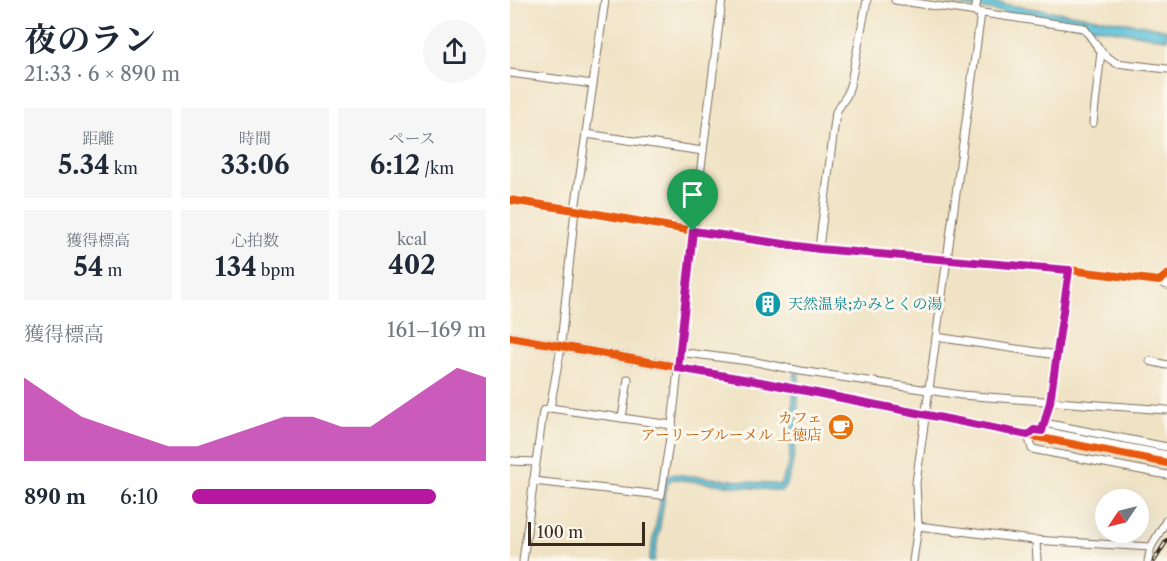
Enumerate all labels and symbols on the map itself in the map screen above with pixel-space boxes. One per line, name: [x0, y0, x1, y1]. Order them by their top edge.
pin: [667, 169, 718, 231]
building icon: 天然温泉;かみとくの湯: [753, 289, 783, 319]
place label: 天然温泉;かみとくの湯: [788, 294, 942, 313]
place label: カフェ アーリーブルーメル 上徳店: [641, 408, 822, 444]
cafe icon: カフェ アーリーブルーメル 上徳店: [826, 412, 856, 442]
north arrow: [1095, 489, 1149, 543]
scale bar: [528, 519, 645, 546]

